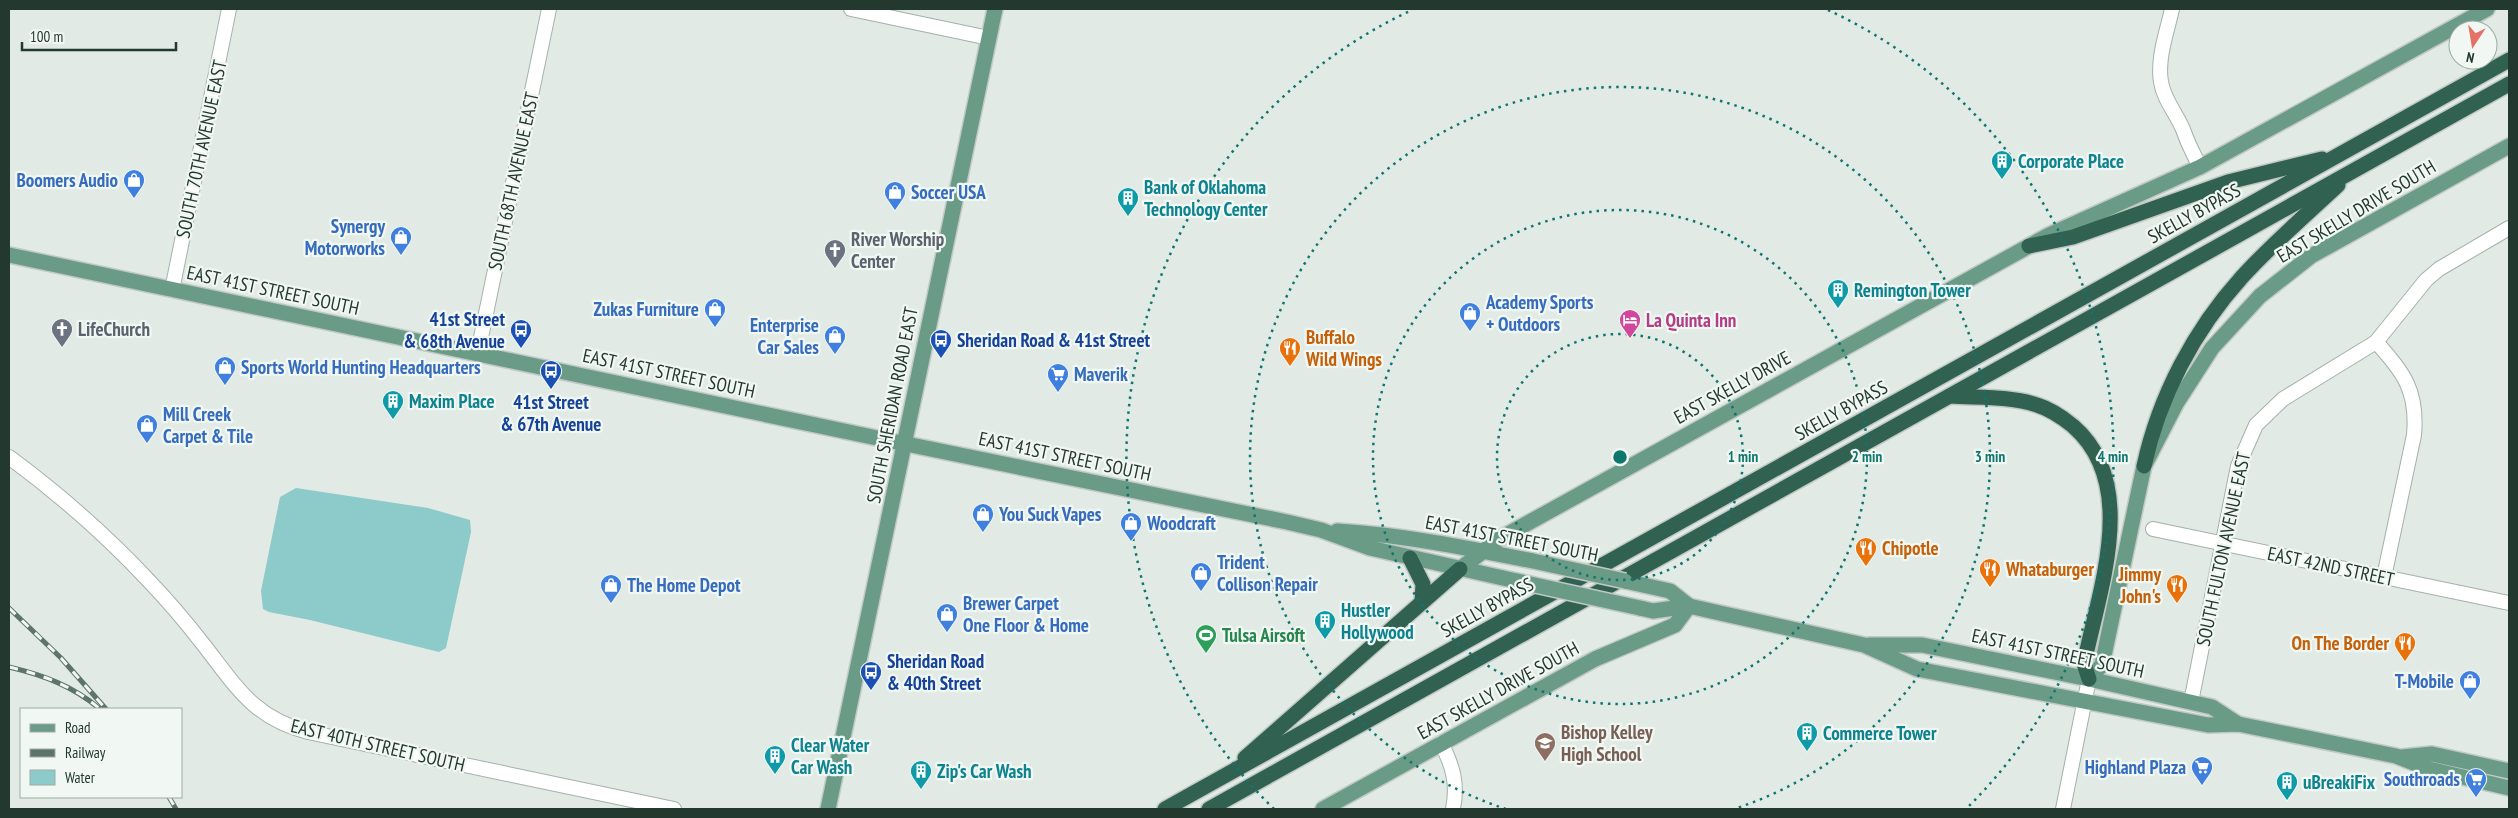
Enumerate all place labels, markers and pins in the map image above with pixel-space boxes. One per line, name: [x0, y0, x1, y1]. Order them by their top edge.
building icon: Corporate Place: [1990, 149, 2014, 180]
place label: Corporate Place: [2018, 149, 2124, 173]
place label: Boomers Audio: [16, 168, 118, 192]
shop icon: Boomers Audio: [122, 168, 146, 199]
place label: Bank of Oklahoma Technology Center: [1144, 175, 1268, 221]
shop icon: Soccer USA: [883, 180, 907, 211]
place label: Soccer USA: [911, 180, 986, 204]
building icon: Bank of Oklahoma Technology Center: [1116, 186, 1140, 217]
place label: Synergy Motorworks: [305, 214, 385, 260]
shop icon: Synergy Motorworks: [389, 225, 413, 256]
place label: River Worship Center: [851, 227, 945, 273]
church icon: River Worship Center: [823, 238, 847, 269]
building icon: Remington Tower: [1826, 278, 1850, 309]
place label: Remington Tower: [1854, 278, 1971, 302]
place label: Academy Sports + Outdoors: [1485, 290, 1594, 336]
place label: Zukas Furniture: [593, 297, 699, 321]
shop icon: Zukas Furniture: [703, 297, 727, 328]
shop icon: Academy Sports + Outdoors: [1458, 301, 1482, 332]
place label: 41st Street & 68th Avenue: [404, 307, 505, 353]
hotel icon: La Quinta Inn: [1618, 308, 1642, 339]
place label: La Quinta Inn: [1646, 308, 1736, 332]
place label: Enterprise Car Sales: [750, 313, 819, 359]
church icon: LifeChurch: [50, 317, 74, 348]
place label: LifeChurch: [78, 317, 150, 341]
bus stop icon: 41st Street & 68th Avenue: [509, 318, 533, 349]
shop icon: Enterprise Car Sales: [823, 324, 847, 355]
place label: Buffalo Wild Wings: [1305, 325, 1382, 371]
bus stop icon: Sheridan Road & 41st Street: [929, 328, 953, 359]
place label: Sheridan Road & 41st Street: [957, 328, 1151, 352]
restaurant icon: Buffalo Wild Wings: [1278, 336, 1302, 367]
shop icon: Sports World Hunting Headquarters: [213, 355, 237, 386]
place label: Sports World Hunting Headquarters: [241, 355, 481, 379]
bus stop icon: 41st Street & 67th Avenue: [539, 359, 563, 390]
supermarket icon: Maverik: [1046, 362, 1070, 393]
place label: Maverik: [1074, 362, 1128, 386]
building icon: Maxim Place: [381, 389, 405, 420]
place label: Maxim Place: [409, 389, 495, 413]
place label: 41st Street & 67th Avenue: [501, 390, 601, 436]
place label: Mill Creek Carpet & Tile: [163, 402, 253, 448]
shop icon: Mill Creek Carpet & Tile: [135, 413, 159, 444]
centre of rings: [1611, 448, 1629, 466]
shop icon: You Suck Vapes: [971, 502, 995, 533]
place label: You Suck Vapes: [998, 502, 1102, 526]
shop icon: Woodcraft: [1119, 511, 1143, 542]
place label: Woodcraft: [1146, 511, 1216, 535]
restaurant icon: Chipotle: [1854, 536, 1878, 567]
place label: Chipotle: [1882, 536, 1939, 560]
place label: Trident Collison Repair: [1217, 550, 1318, 596]
restaurant icon: Whataburger: [1978, 557, 2002, 588]
place label: Whataburger: [2005, 557, 2094, 581]
shop icon: Trident Collison Repair: [1189, 561, 1213, 592]
place label: Jimmy John's: [2117, 562, 2161, 608]
shop icon: The Home Depot: [599, 573, 623, 604]
place label: The Home Depot: [627, 573, 741, 597]
restaurant icon: Jimmy John's: [2165, 573, 2189, 604]
place label: Brewer Carpet One Floor & Home: [963, 591, 1089, 637]
place label: Hustler Hollywood: [1341, 598, 1414, 644]
shop icon: Brewer Carpet One Floor & Home: [935, 602, 959, 633]
building icon: Hustler Hollywood: [1313, 609, 1337, 640]
sports icon: Tulsa Airsoft: [1194, 623, 1218, 654]
place label: Tulsa Airsoft: [1222, 623, 1305, 647]
place label: On The Border: [2292, 631, 2389, 655]
restaurant icon: On The Border: [2393, 631, 2417, 662]
place label: Sheridan Road & 40th Street: [887, 649, 984, 695]
bus stop icon: Sheridan Road & 40th Street: [859, 660, 883, 691]
place label: T-Mobile: [2395, 669, 2454, 693]
shop icon: T-Mobile: [2458, 669, 2482, 700]
place label: Bishop Kelley High School: [1561, 720, 1653, 766]
building icon: Commerce Tower: [1795, 721, 1819, 752]
place label: Commerce Tower: [1823, 721, 1937, 745]
school or university icon: Bishop Kelley High School: [1533, 731, 1557, 762]
place label: Clear Water Car Wash: [791, 733, 870, 779]
building icon: Clear Water Car Wash: [763, 744, 787, 775]
place label: Highland Plaza: [2085, 755, 2186, 779]
supermarket icon: Highland Plaza: [2190, 755, 2214, 786]
building icon: Zip's Car Wash: [909, 759, 933, 790]
place label: Zip's Car Wash: [937, 759, 1032, 783]
place label: Southroads: [2384, 767, 2460, 791]
supermarket icon: Southroads: [2464, 767, 2488, 798]
building icon: uBreakiFix: [2275, 770, 2299, 801]
place label: uBreakiFix: [2303, 770, 2376, 794]

